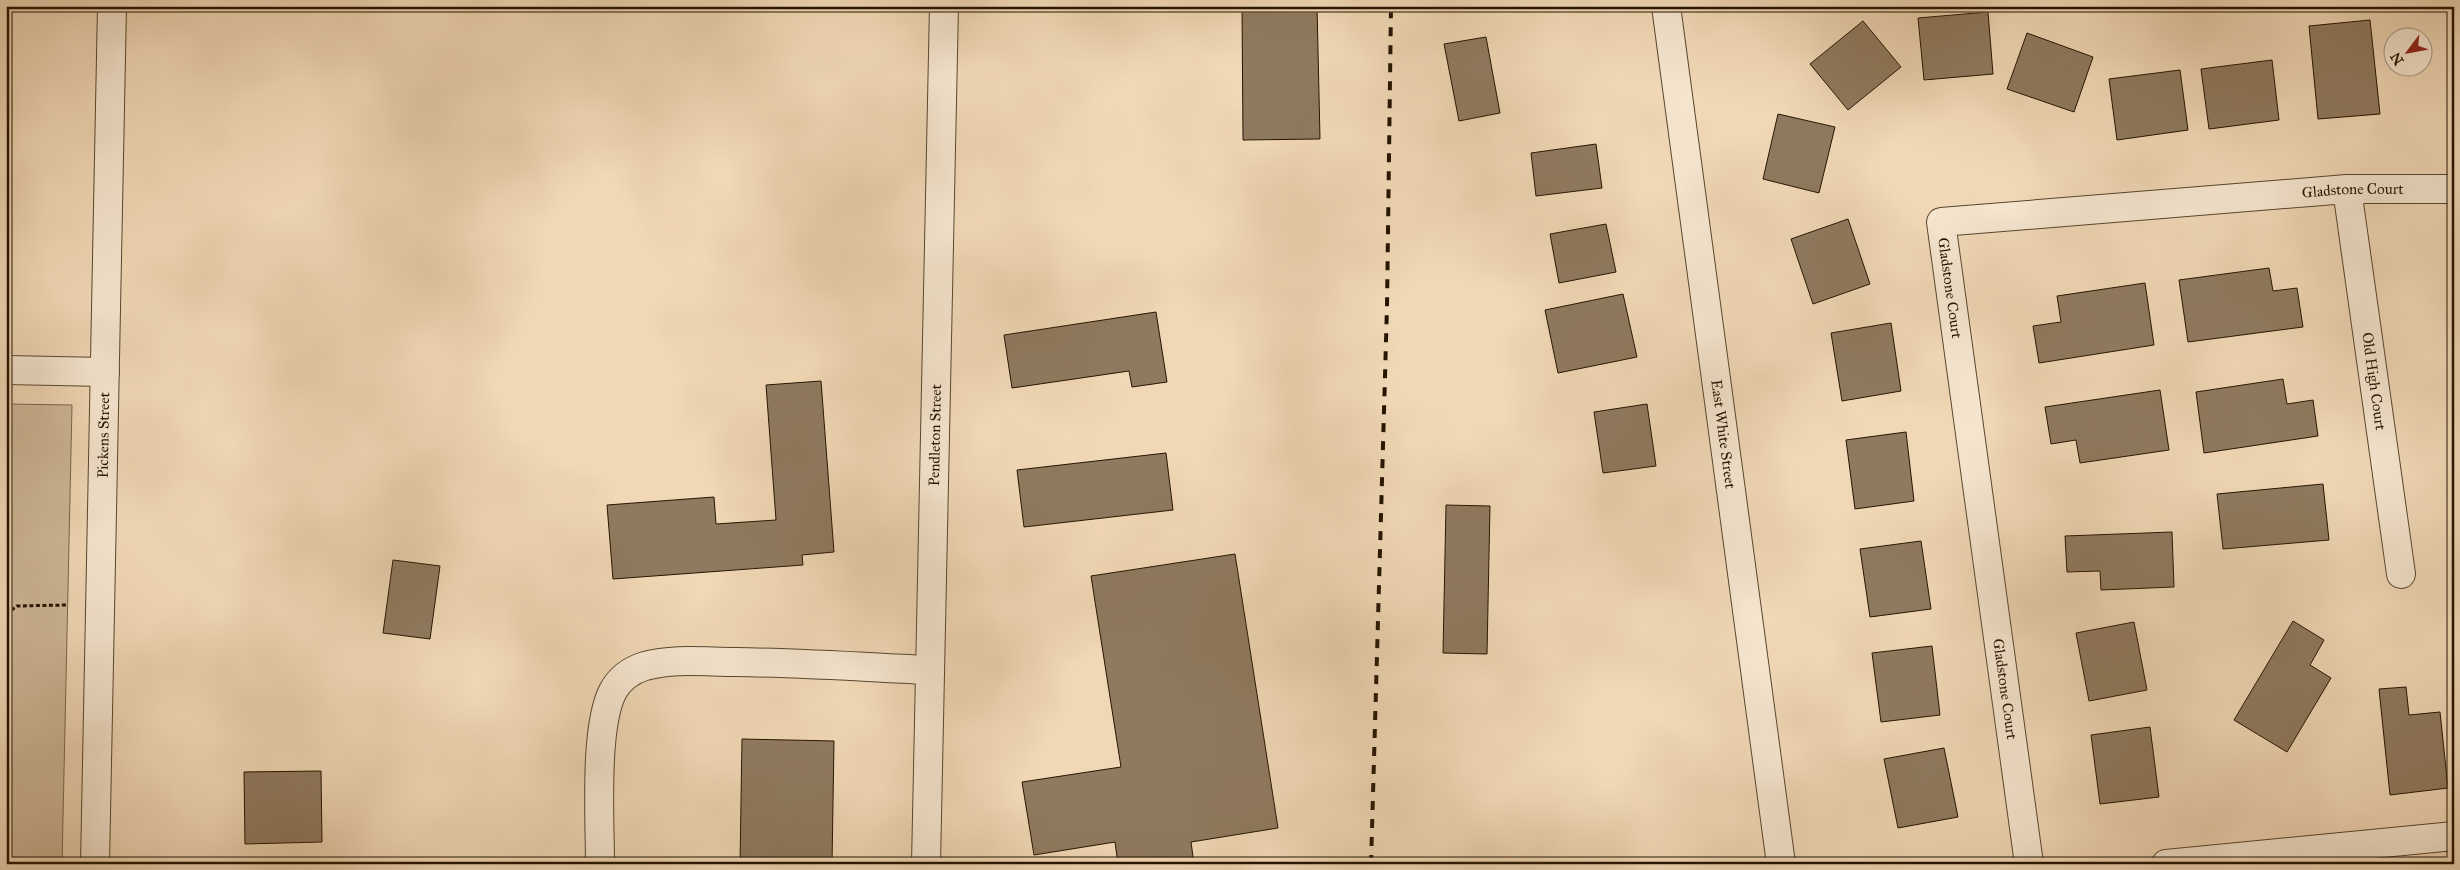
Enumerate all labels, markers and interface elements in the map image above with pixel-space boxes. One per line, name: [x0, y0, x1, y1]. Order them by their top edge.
north arrow: [2382, 28, 2432, 78]
text: N: [2387, 49, 2408, 68]
street label: Gladstone Court: [2301, 180, 2404, 202]
street label: Gladstone Court: [1934, 236, 1966, 340]
street label: Old High Court: [2358, 331, 2390, 432]
street label: East White Street: [1707, 378, 1740, 491]
street label: Pendleton Street: [925, 383, 945, 486]
street label: Pickens Street: [94, 391, 113, 478]
street label: Gladstone Court: [1989, 637, 2021, 741]

